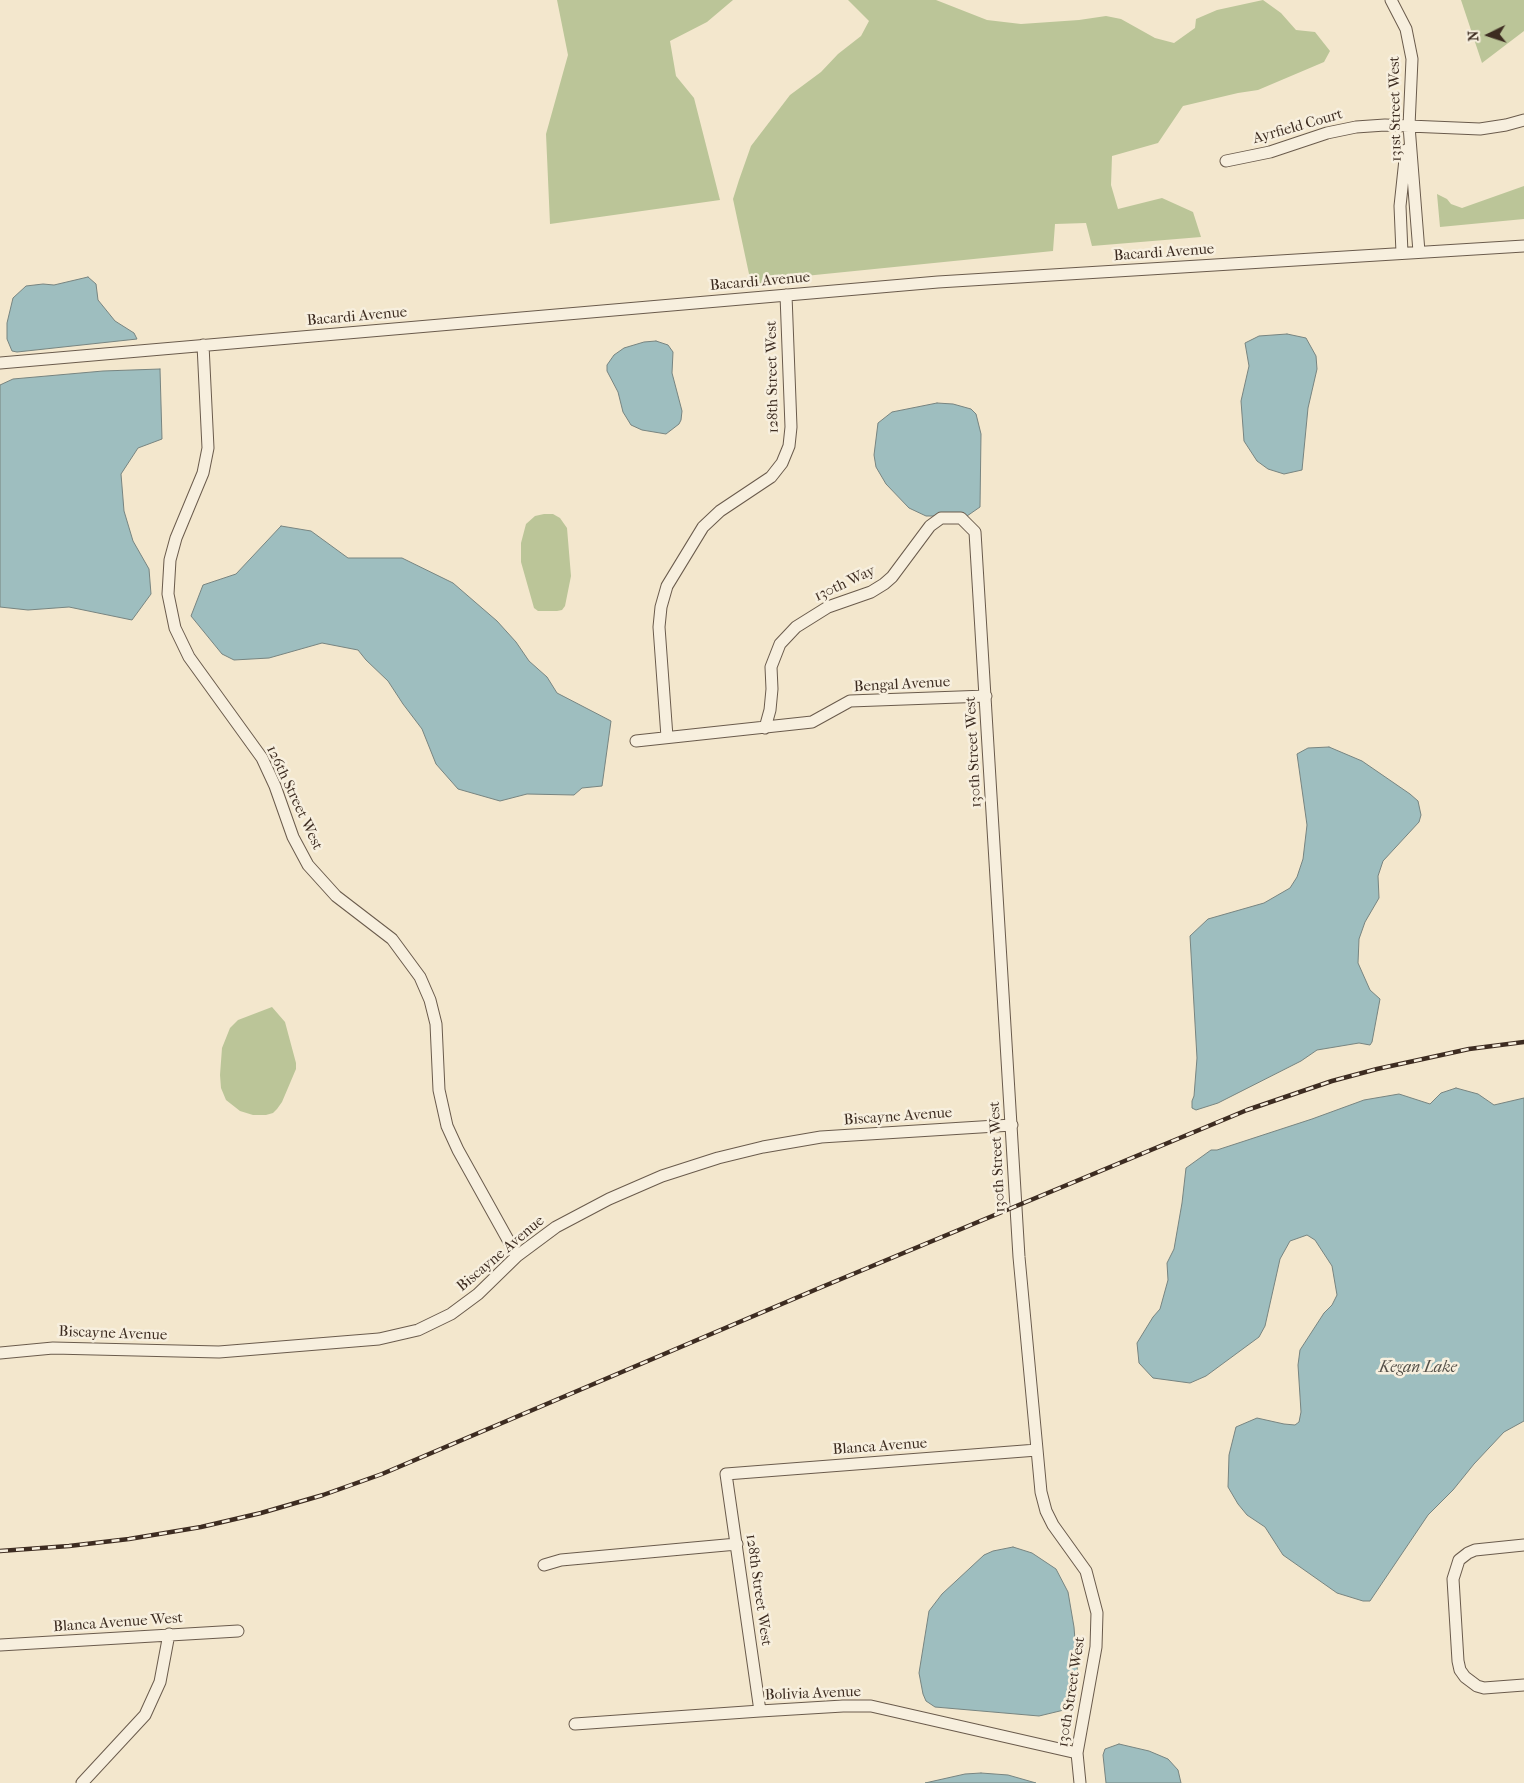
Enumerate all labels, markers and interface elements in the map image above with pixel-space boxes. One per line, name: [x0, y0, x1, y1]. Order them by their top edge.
north arrow: [1464, 10, 1514, 60]
text: N: [1465, 30, 1482, 42]
street label: 131st Street West: [1386, 56, 1406, 162]
street label: Ayrfield Court: [1251, 106, 1345, 148]
street label: Bacardi Avenue: [1113, 241, 1215, 265]
street label: Bacardi Avenue: [709, 269, 811, 295]
street label: Bacardi Avenue: [306, 304, 408, 330]
street label: 128th Street West: [763, 321, 783, 433]
street label: 130th Way: [812, 562, 878, 606]
street label: Bengal Avenue: [853, 673, 951, 697]
street label: 130th Street West: [962, 696, 986, 808]
street label: 126th Street West: [262, 743, 326, 853]
street label: 130th Street West: [986, 1101, 1010, 1213]
street label: Biscayne Avenue: [843, 1104, 953, 1130]
street label: Biscayne Avenue: [454, 1212, 548, 1296]
street label: Biscayne Avenue: [58, 1323, 168, 1345]
water label: Kegan Lake: [1379, 1358, 1457, 1378]
street label: Blanca Avenue: [832, 1435, 928, 1459]
street label: 128th Street West: [741, 1533, 775, 1647]
street label: Blanca Avenue West: [53, 1609, 183, 1637]
street label: 130th Street West: [1054, 1635, 1090, 1749]
street label: Bolivia Avenue: [765, 1683, 861, 1705]

